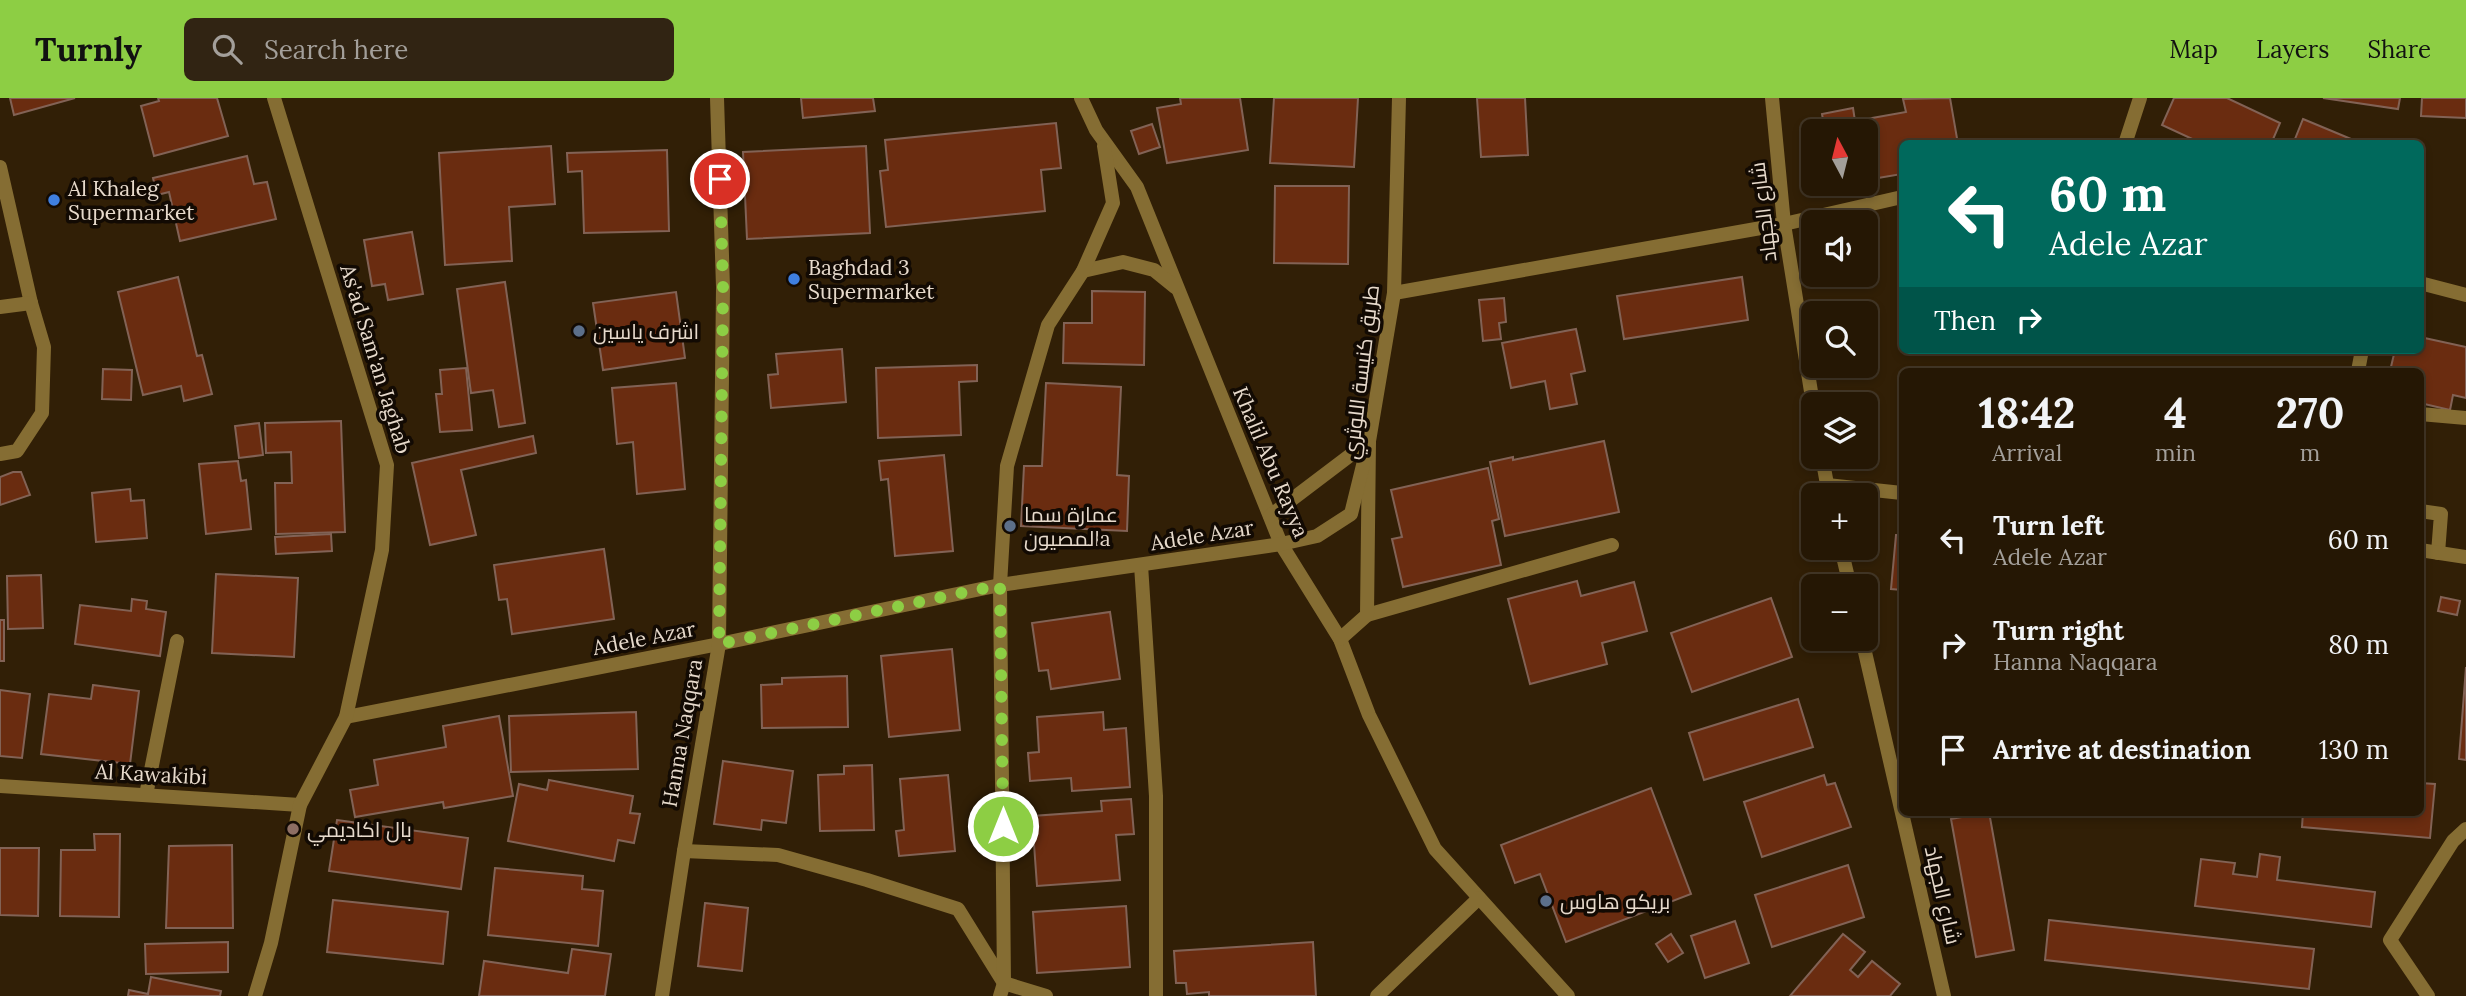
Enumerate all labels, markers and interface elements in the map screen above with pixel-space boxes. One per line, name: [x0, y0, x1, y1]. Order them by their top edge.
search box: [184, 18, 674, 81]
text: Turnly: [35, 28, 142, 70]
icon: search: [208, 30, 246, 68]
text: Search here: [264, 33, 408, 66]
text: Map: [2169, 34, 2218, 65]
text: Layers: [2256, 34, 2329, 65]
text: Share: [2367, 34, 2431, 65]
north arrow: [1801, 119, 1878, 196]
map controls: [1801, 119, 1878, 651]
pin: [690, 149, 750, 209]
icon: arrive: [701, 160, 739, 198]
street label: شارع الجهاد: [1743, 160, 1784, 264]
text: 60 m: [2049, 162, 2166, 224]
icon: left: [1934, 168, 2025, 259]
place label: Al Khaleg Supermarket: [67, 175, 195, 226]
marker: Al Khaleg Supermarket: [46, 192, 62, 208]
button: sound: [1801, 210, 1878, 287]
text: Adele Azar: [2049, 223, 2208, 264]
place label: Baghdad 3 Supermarket: [808, 254, 935, 305]
street label: As'ad Sam'an Jaghab: [334, 260, 418, 457]
marker: Baghdad 3 Supermarket: [786, 271, 802, 287]
street label: طريق كنيسة اللوثري: [1337, 283, 1388, 461]
button: search: [1801, 301, 1878, 378]
icon: right: [2010, 301, 2048, 339]
text: Then: [1934, 304, 1996, 337]
place label: اشرف ياسين: [593, 318, 699, 345]
marker: اشرف ياسين: [571, 323, 587, 339]
street label: Khalil Abu Rayya: [1227, 383, 1315, 542]
text: 18:42: [1979, 386, 2076, 440]
text: 4: [2164, 386, 2187, 440]
text: 270: [2276, 386, 2344, 440]
button: layers: [1801, 392, 1878, 469]
text: Arrival: [1992, 438, 2062, 467]
text: min: [2155, 438, 2196, 467]
text: m: [2300, 438, 2320, 467]
button: +: [1801, 483, 1878, 560]
place label: عمارة سما المصيونa: [1024, 501, 1118, 552]
text: Turn left: [1993, 509, 2104, 542]
street label: Adele Azar: [1147, 514, 1256, 557]
marker: عمارة سما المصيونa: [1002, 518, 1018, 534]
icon: left: [1934, 521, 1972, 559]
text: 60 m: [2328, 523, 2389, 556]
text: Adele Azar: [1993, 542, 2107, 571]
button: −: [1801, 574, 1878, 651]
text: Turn right: [1993, 614, 2124, 647]
street label: Adele Azar: [589, 615, 698, 661]
icon: right: [1934, 626, 1972, 664]
text: 80 m: [2328, 628, 2389, 661]
text: Hanna Naqqara: [1993, 647, 2158, 676]
street label: Hanna Naqqara: [656, 657, 708, 809]
icon: arrive: [1934, 731, 1972, 769]
text: Arrive at destination: [1993, 733, 2251, 766]
text: 130 m: [2319, 733, 2389, 766]
street label: Al Kawakibi: [93, 758, 208, 790]
position arrow: [966, 789, 1040, 863]
place label: بال اكاديمي: [307, 816, 412, 846]
marker: بال اكاديمي: [285, 821, 301, 837]
street label: شارع الجهاد: [1918, 843, 1967, 947]
place label: بريكو هاوس: [1560, 888, 1670, 915]
marker: بريكو هاوس: [1538, 893, 1554, 909]

